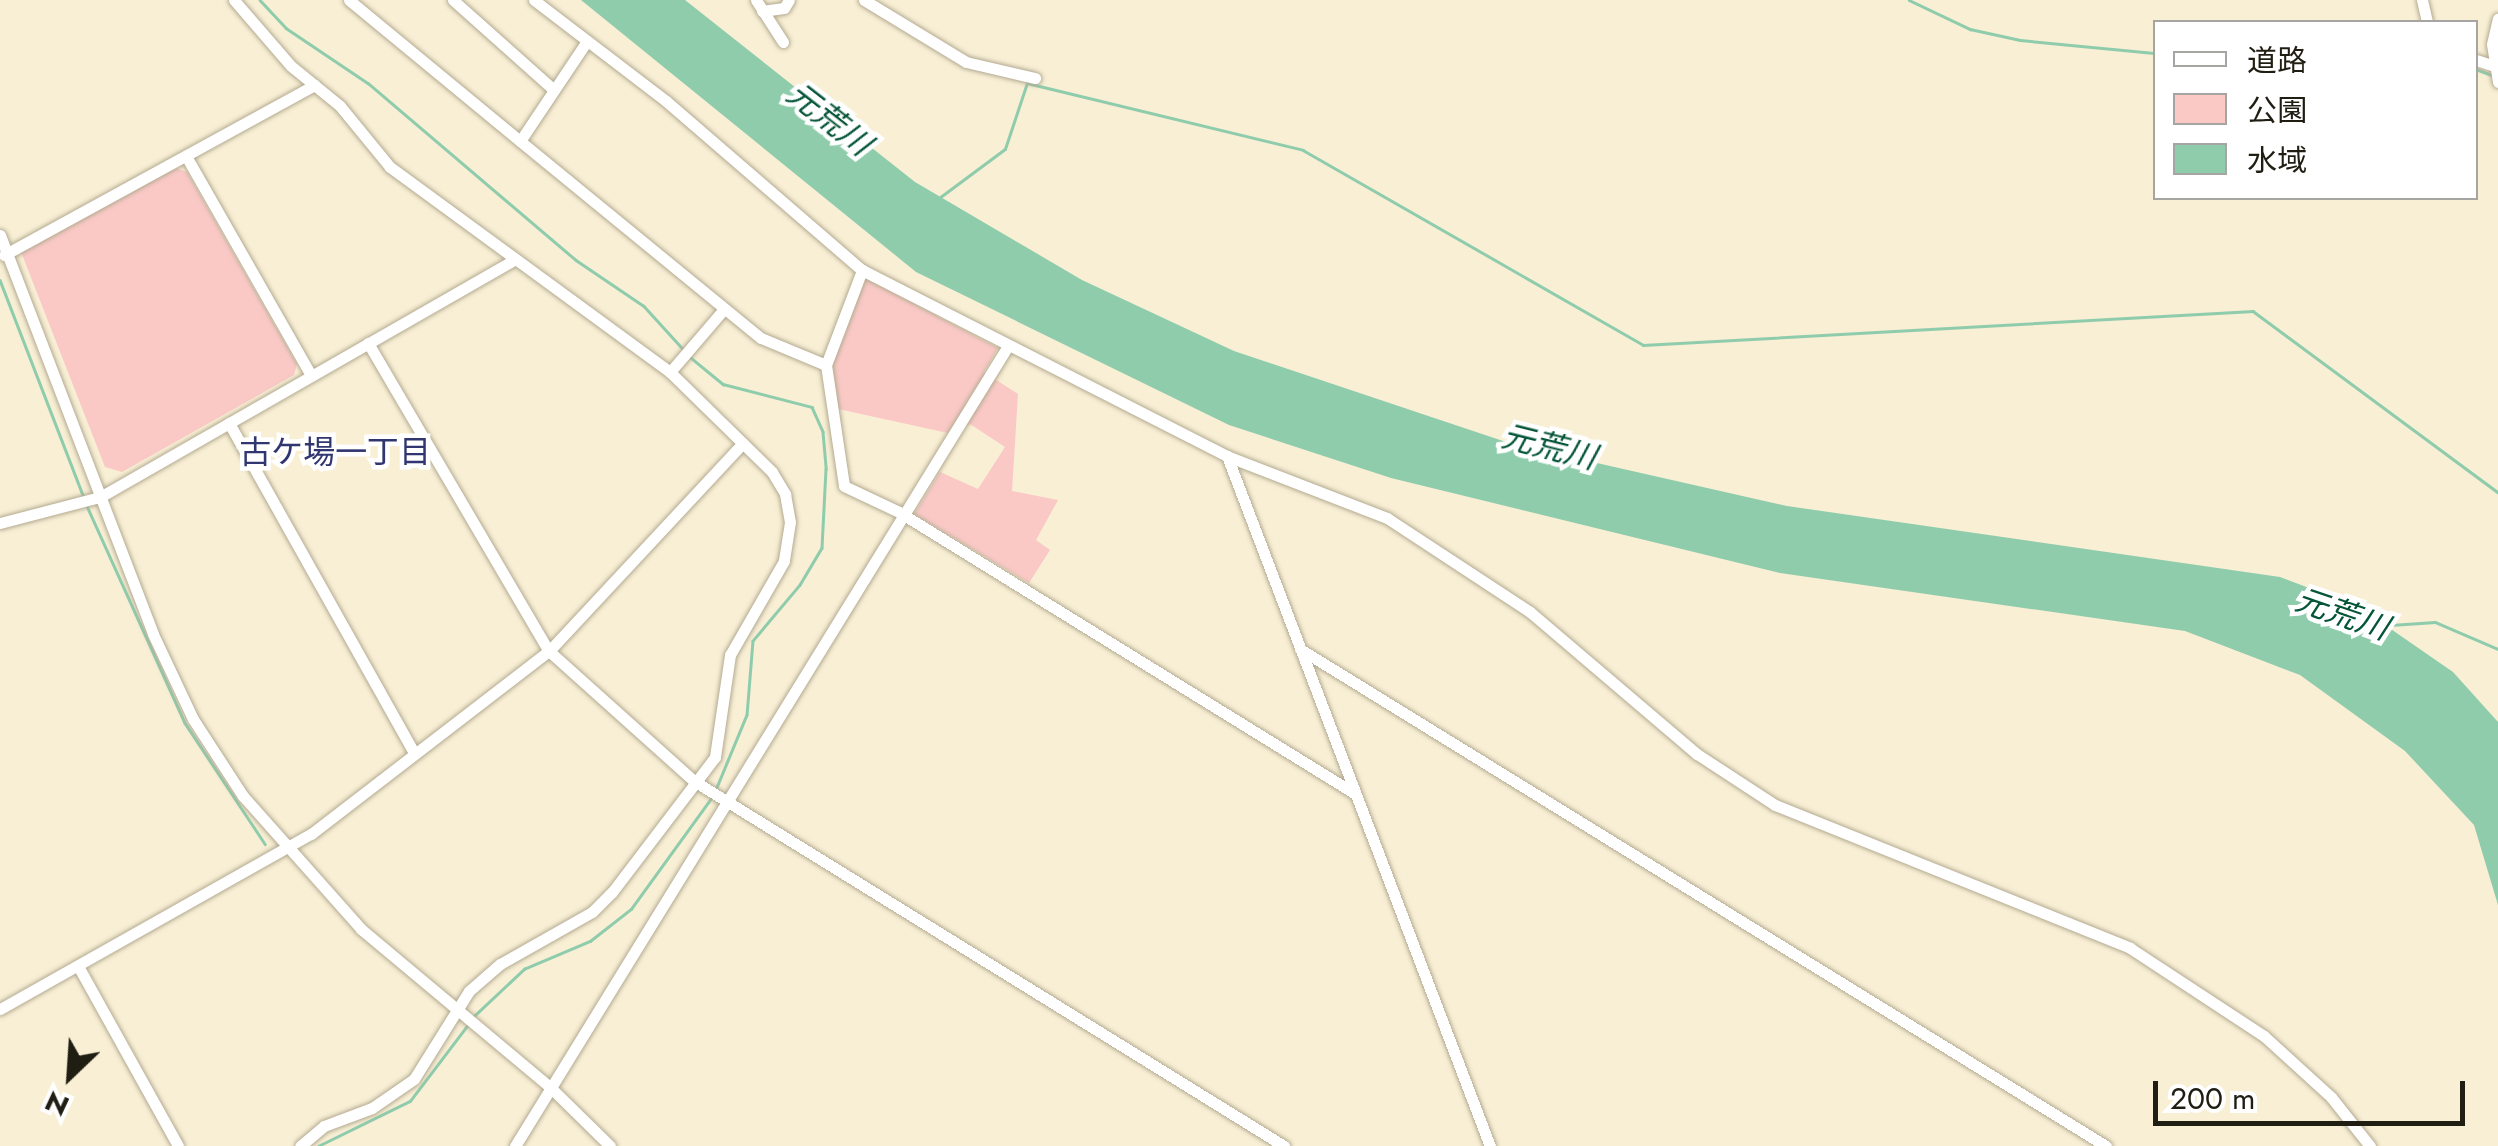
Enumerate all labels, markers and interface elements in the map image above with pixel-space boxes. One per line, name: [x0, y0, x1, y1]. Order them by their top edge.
legend: [2153, 20, 2478, 200]
text: 道路: [2247, 39, 2307, 82]
water label: 元荒川: [779, 74, 879, 164]
text: 公園: [2247, 89, 2307, 132]
text: 水域: [2247, 139, 2307, 182]
water label: 元荒川: [1498, 417, 1600, 477]
district label: 古ケ場一丁目: [239, 433, 431, 471]
water label: 元荒川: [2290, 580, 2394, 648]
north arrow: [20, 1026, 120, 1126]
scale bar: [2158, 1061, 2470, 1123]
text: 200 m: [2170, 1077, 2255, 1120]
text: N: [38, 1080, 76, 1127]

